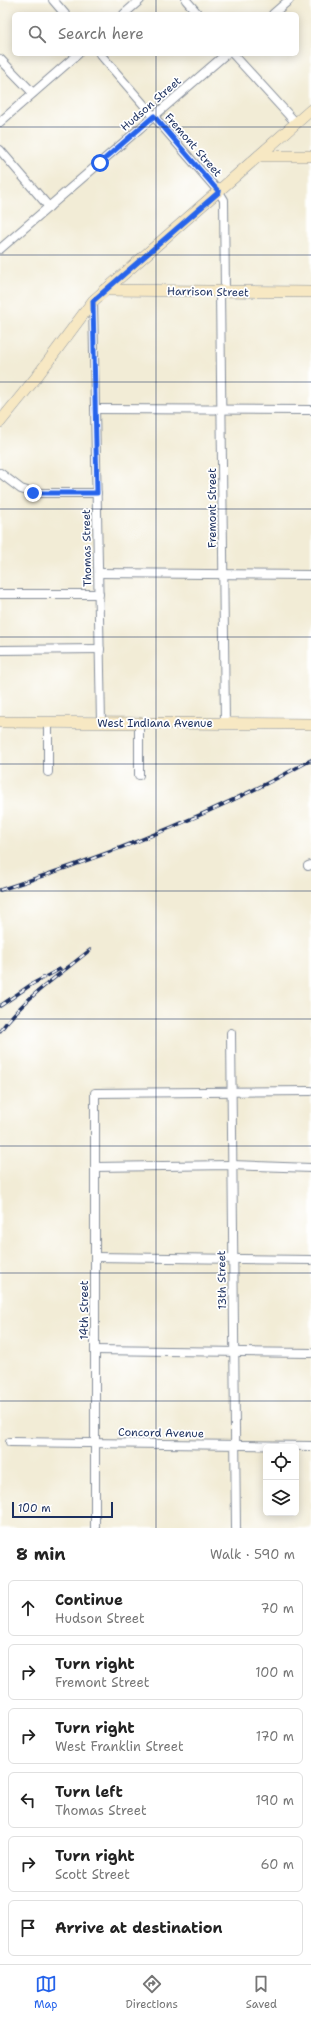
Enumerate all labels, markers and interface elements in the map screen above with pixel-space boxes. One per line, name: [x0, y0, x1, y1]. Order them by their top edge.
search box: [12, 12, 299, 56]
icon: search: [26, 23, 48, 45]
text: Search here: [58, 24, 144, 44]
street label: Hudson Street: [117, 73, 185, 135]
street label: Fremont Street: [161, 110, 225, 180]
route start: [91, 154, 109, 172]
street label: Harrison Street: [167, 284, 249, 300]
street label: Fremont Street: [205, 468, 220, 548]
route end: [24, 484, 42, 502]
street label: Thomas Street: [79, 509, 95, 587]
street label: West Indiana Avenue: [97, 716, 213, 731]
street label: 13th Street: [214, 1250, 230, 1310]
street label: 14th Street: [77, 1280, 92, 1340]
street label: Concord Avenue: [118, 1425, 204, 1441]
map controls: [263, 1444, 299, 1516]
button: locate: [263, 1444, 299, 1480]
button: layers: [263, 1480, 299, 1516]
scale bar: [12, 1500, 113, 1519]
text: 100 m: [18, 1501, 51, 1516]
text: 8 min: [16, 1543, 66, 1565]
text: Walk · 590 m: [210, 1546, 295, 1563]
text: Continue: [55, 1590, 123, 1610]
icon: ahead: [17, 1597, 39, 1619]
text: 70 m: [260, 1600, 294, 1617]
text: Hudson Street: [55, 1610, 145, 1627]
text: Turn right: [55, 1654, 135, 1674]
icon: right: [17, 1661, 39, 1683]
text: 100 m: [255, 1664, 294, 1681]
text: Fremont Street: [55, 1674, 149, 1691]
text: Turn right: [55, 1718, 135, 1738]
icon: right: [17, 1725, 39, 1747]
text: 170 m: [256, 1728, 294, 1745]
text: West Franklin Street: [55, 1738, 184, 1755]
text: Turn left: [55, 1782, 123, 1802]
icon: left: [17, 1789, 39, 1811]
text: 190 m: [255, 1792, 294, 1809]
text: Thomas Street: [55, 1802, 147, 1819]
text: Turn right: [55, 1846, 135, 1866]
icon: right: [17, 1853, 39, 1875]
text: 60 m: [261, 1856, 294, 1873]
text: Scott Street: [55, 1866, 130, 1883]
icon: arrive: [17, 1917, 39, 1939]
text: Arrive at destination: [55, 1918, 223, 1938]
tab: Map: [34, 1973, 58, 2012]
tab: Directions: [125, 1973, 178, 2012]
tab: Saved: [246, 1973, 277, 2012]

